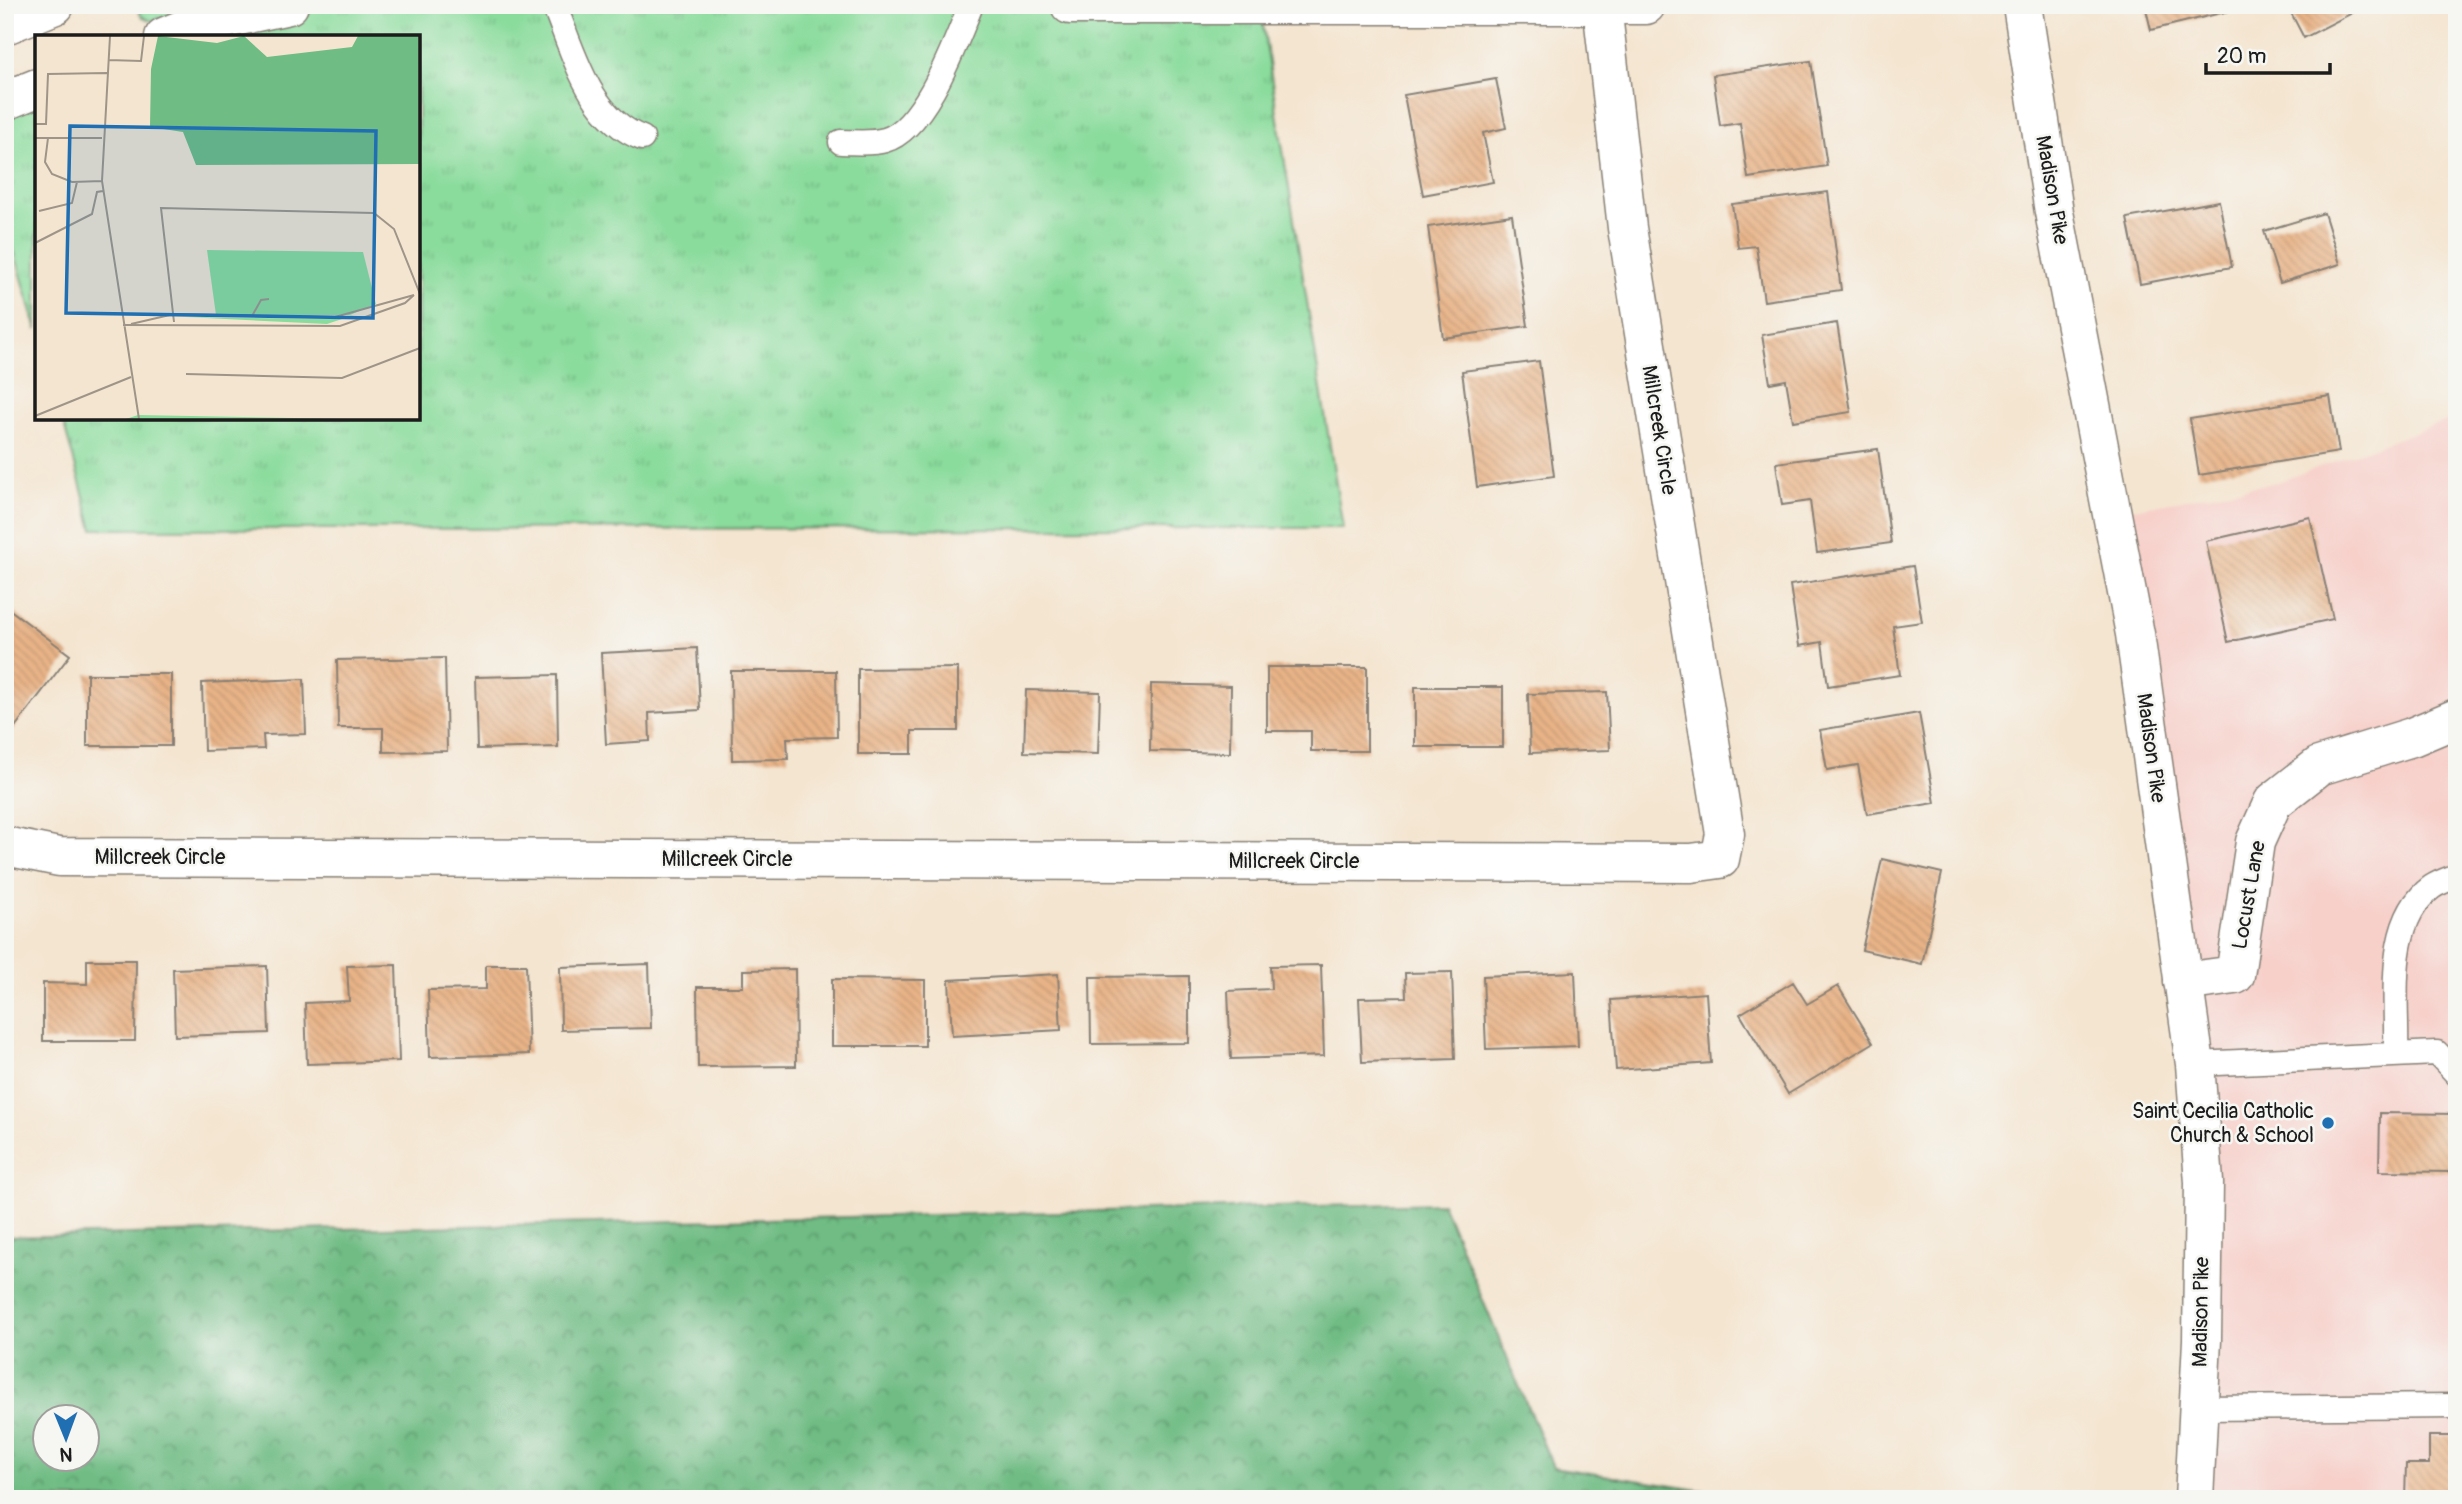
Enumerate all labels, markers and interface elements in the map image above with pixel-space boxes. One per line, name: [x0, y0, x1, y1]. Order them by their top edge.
scale bar: [2206, 32, 2331, 76]
inset map: [35, 35, 420, 420]
text: 20 m: [2217, 43, 2266, 70]
street label: Madison Pike: [2029, 133, 2075, 247]
street label: Millcreek Circle: [1635, 363, 1683, 497]
street label: Madison Pike: [2130, 692, 2172, 805]
street label: Locust Lane: [2226, 838, 2272, 952]
street label: Millcreek Circle: [95, 844, 226, 871]
street label: Millcreek Circle: [662, 846, 793, 873]
street label: Millcreek Circle: [1229, 848, 1360, 875]
place label: Saint Cecilia Catholic Church & School: [2132, 1098, 2314, 1149]
marker: Saint Cecilia Catholic Church & School: [2320, 1115, 2336, 1131]
street label: Madison Pike: [2187, 1256, 2215, 1367]
north arrow: [32, 1402, 102, 1472]
text: N: [60, 1442, 73, 1466]

